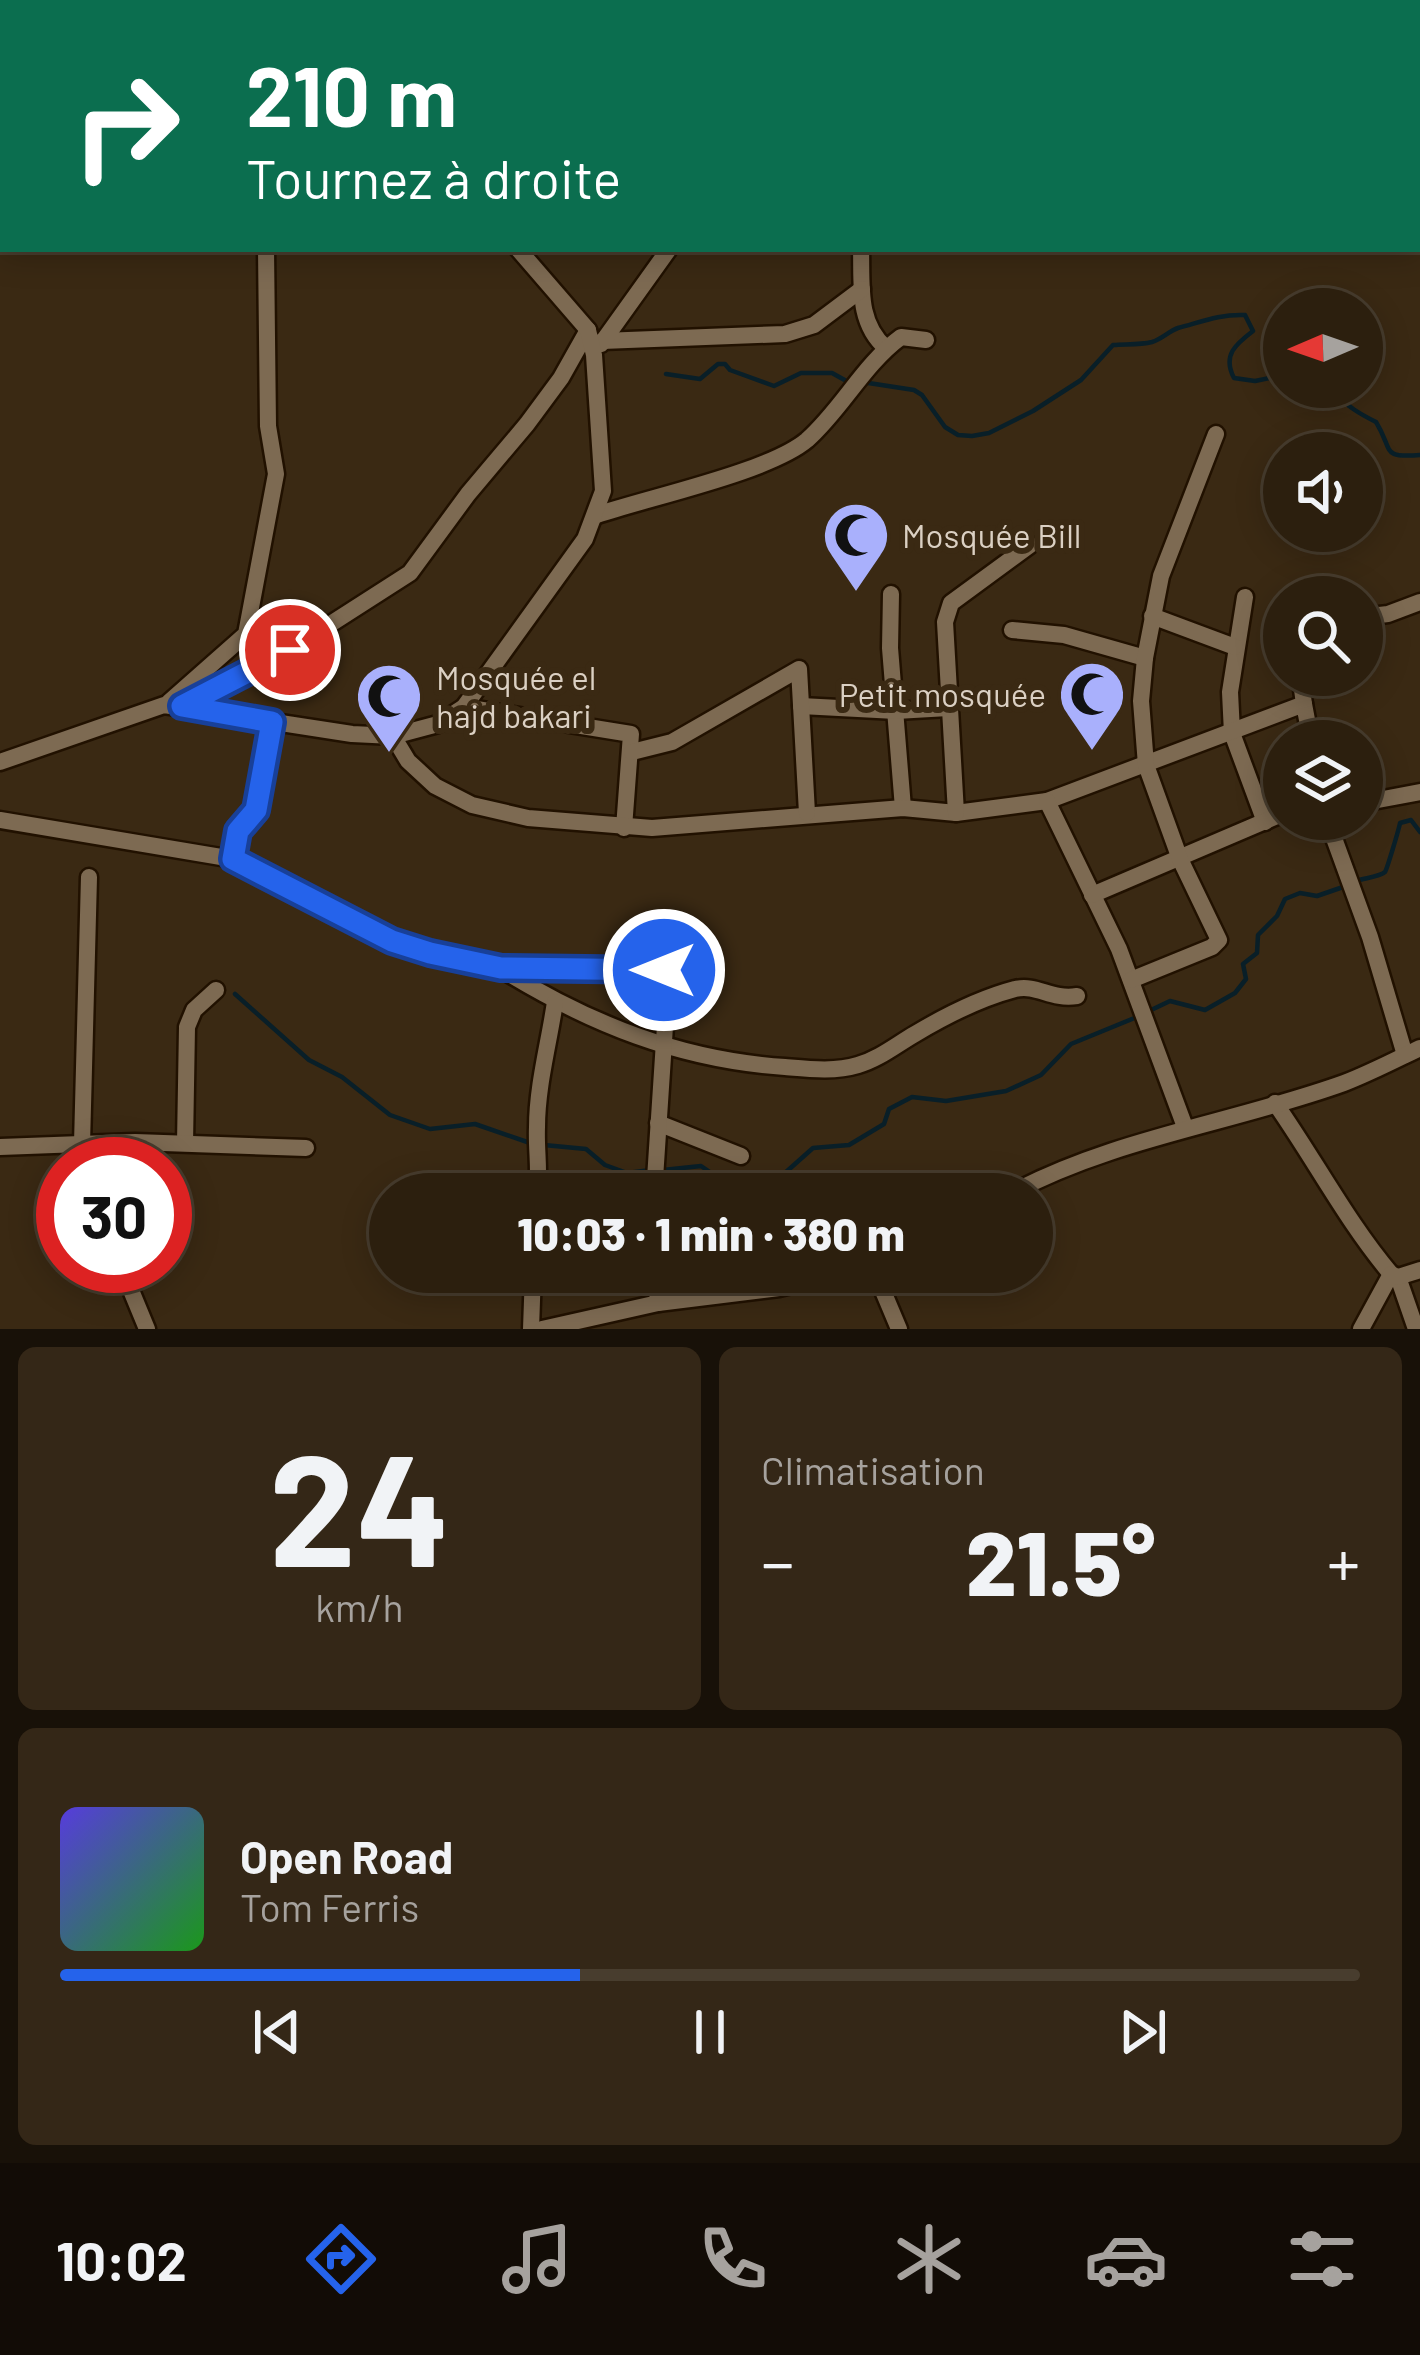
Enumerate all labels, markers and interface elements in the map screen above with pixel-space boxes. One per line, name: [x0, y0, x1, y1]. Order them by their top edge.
text: 210 m: [246, 43, 457, 144]
icon: right: [48, 48, 204, 204]
text: Tournez à droite: [246, 145, 621, 210]
north arrow: [1263, 288, 1383, 408]
map controls: [1263, 288, 1383, 840]
button: sound: [1263, 432, 1383, 552]
mosque icon: Mosquée Bill: [821, 500, 891, 594]
place label: Mosquée Bill: [902, 515, 1081, 555]
button: search: [1263, 576, 1383, 696]
pin: [239, 599, 341, 701]
icon: arrive: [257, 617, 323, 683]
place label: Mosquée el hajd bakari: [436, 657, 596, 735]
mosque icon: Petit mosquée: [1057, 659, 1127, 753]
mosque icon: Mosquée el hajd bakari: [354, 661, 424, 755]
place label: Petit mosquée: [839, 674, 1046, 714]
button: layers: [1263, 720, 1383, 840]
position arrow: [601, 907, 727, 1033]
speed limit sign: 30: [36, 1137, 192, 1293]
text: 10:03 · 1 min · 380 m: [517, 1206, 905, 1260]
text: 24: [269, 1411, 450, 1598]
text: Climatisation: [761, 1446, 985, 1493]
text: 21.5°: [966, 1506, 1155, 1614]
text: −: [761, 1521, 794, 1600]
text: +: [1327, 1521, 1360, 1600]
text: km/h: [315, 1583, 404, 1630]
text: Open Road: [240, 1829, 453, 1883]
text: Tom Ferris: [240, 1883, 419, 1930]
icon: previous: [244, 1999, 310, 2065]
icon: pause: [677, 1999, 743, 2065]
icon: next: [1110, 1999, 1176, 2065]
icon: directions: [299, 2217, 383, 2301]
icon: music: [495, 2217, 579, 2301]
icon: phone: [691, 2217, 775, 2301]
icon: climate: [887, 2217, 971, 2301]
icon: car: [1084, 2217, 1168, 2301]
icon: filters: [1280, 2217, 1364, 2301]
text: 10:02: [56, 2227, 187, 2292]

